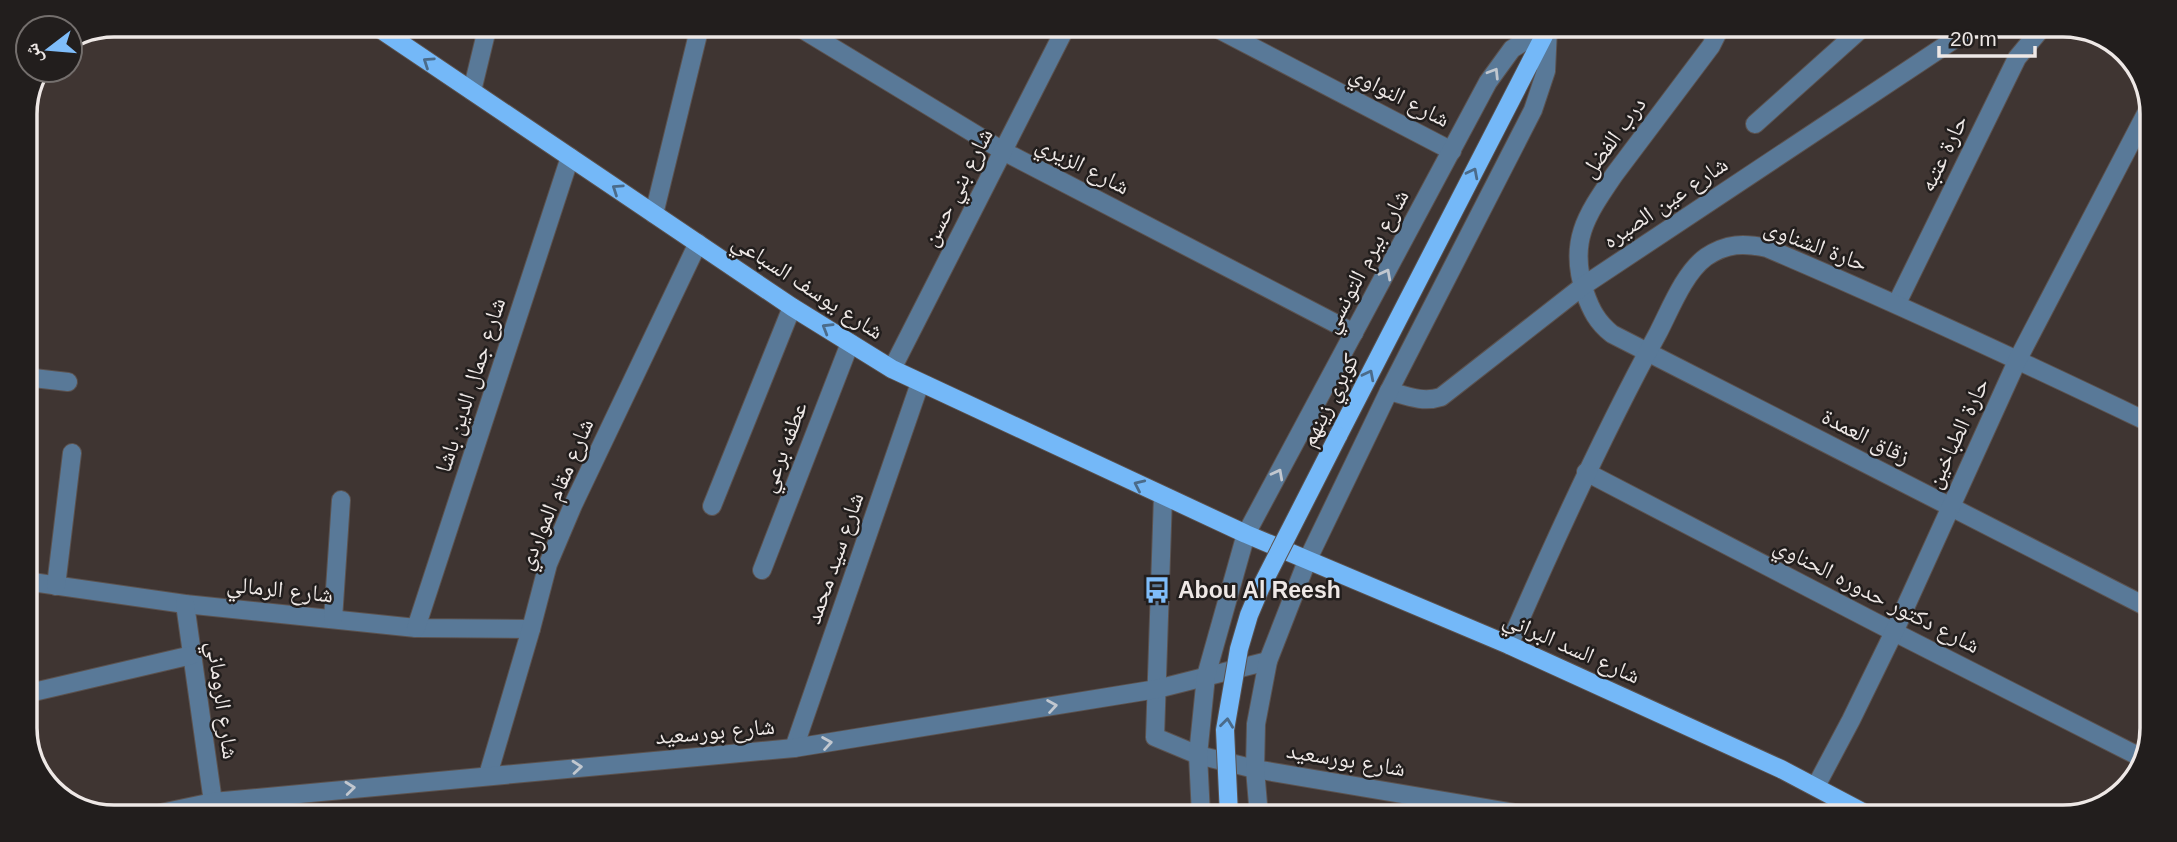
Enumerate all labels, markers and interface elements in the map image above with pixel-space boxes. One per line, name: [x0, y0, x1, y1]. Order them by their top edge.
north arrow: [14, 14, 84, 84]
scale bar: [1939, 14, 2035, 58]
text: 20 m: [1950, 27, 1997, 50]
text: ش: [20, 41, 47, 66]
one-way arrow: [423, 57, 436, 70]
street label: شارع النواوي: [1343, 60, 1454, 137]
one-way arrow: [1485, 68, 1498, 81]
street label: درب الفضل: [1575, 92, 1652, 183]
street label: حارة عتبه: [1913, 110, 1973, 196]
street label: شارع بني حسن: [916, 124, 1003, 253]
street label: شارع الزيري: [1029, 130, 1134, 205]
street label: شارع عين الصيره: [1598, 151, 1734, 255]
one-way arrow: [1465, 168, 1479, 180]
one-way arrow: [612, 185, 625, 197]
street label: شارع بيرم التونسي: [1316, 185, 1419, 340]
street label: حارة الشناوى: [1760, 213, 1871, 277]
street label: شارع يوسف السباعي: [725, 228, 888, 349]
one-way arrow: [1378, 268, 1391, 281]
street label: شارع جمال الدين باشا: [429, 294, 512, 476]
one-way arrow: [821, 324, 834, 337]
street label: كوبري زينهم: [1295, 349, 1369, 454]
one-way arrow: [1361, 370, 1375, 382]
street label: حارة الطباخين: [1920, 374, 1995, 493]
street label: عطفه برعي: [754, 398, 818, 498]
street label: زقاق العمدة: [1817, 403, 1914, 470]
street label: شارع مقام المواردي: [511, 415, 604, 576]
one-way arrow: [1270, 469, 1283, 481]
one-way arrow: [1134, 479, 1146, 493]
street label: شارع سيد محمد: [799, 489, 870, 628]
street label: شارع دكتور حدوره الحناوي: [1767, 532, 1984, 663]
street label: شارع الرمالي: [225, 570, 334, 613]
bus stop icon: Abou Al Reesh: [1142, 575, 1172, 605]
place label: Abou Al Reesh: [1178, 577, 1341, 603]
street label: شارع السد البراني: [1497, 605, 1644, 694]
street label: شارع الروماني: [196, 639, 244, 762]
one-way arrow: [1046, 699, 1058, 714]
street label: شارع بورسعيد: [654, 713, 776, 751]
one-way arrow: [1219, 717, 1234, 729]
one-way arrow: [822, 736, 833, 751]
street label: شارع بورسعيد: [1284, 737, 1407, 783]
one-way arrow: [572, 760, 583, 775]
one-way arrow: [344, 781, 356, 796]

